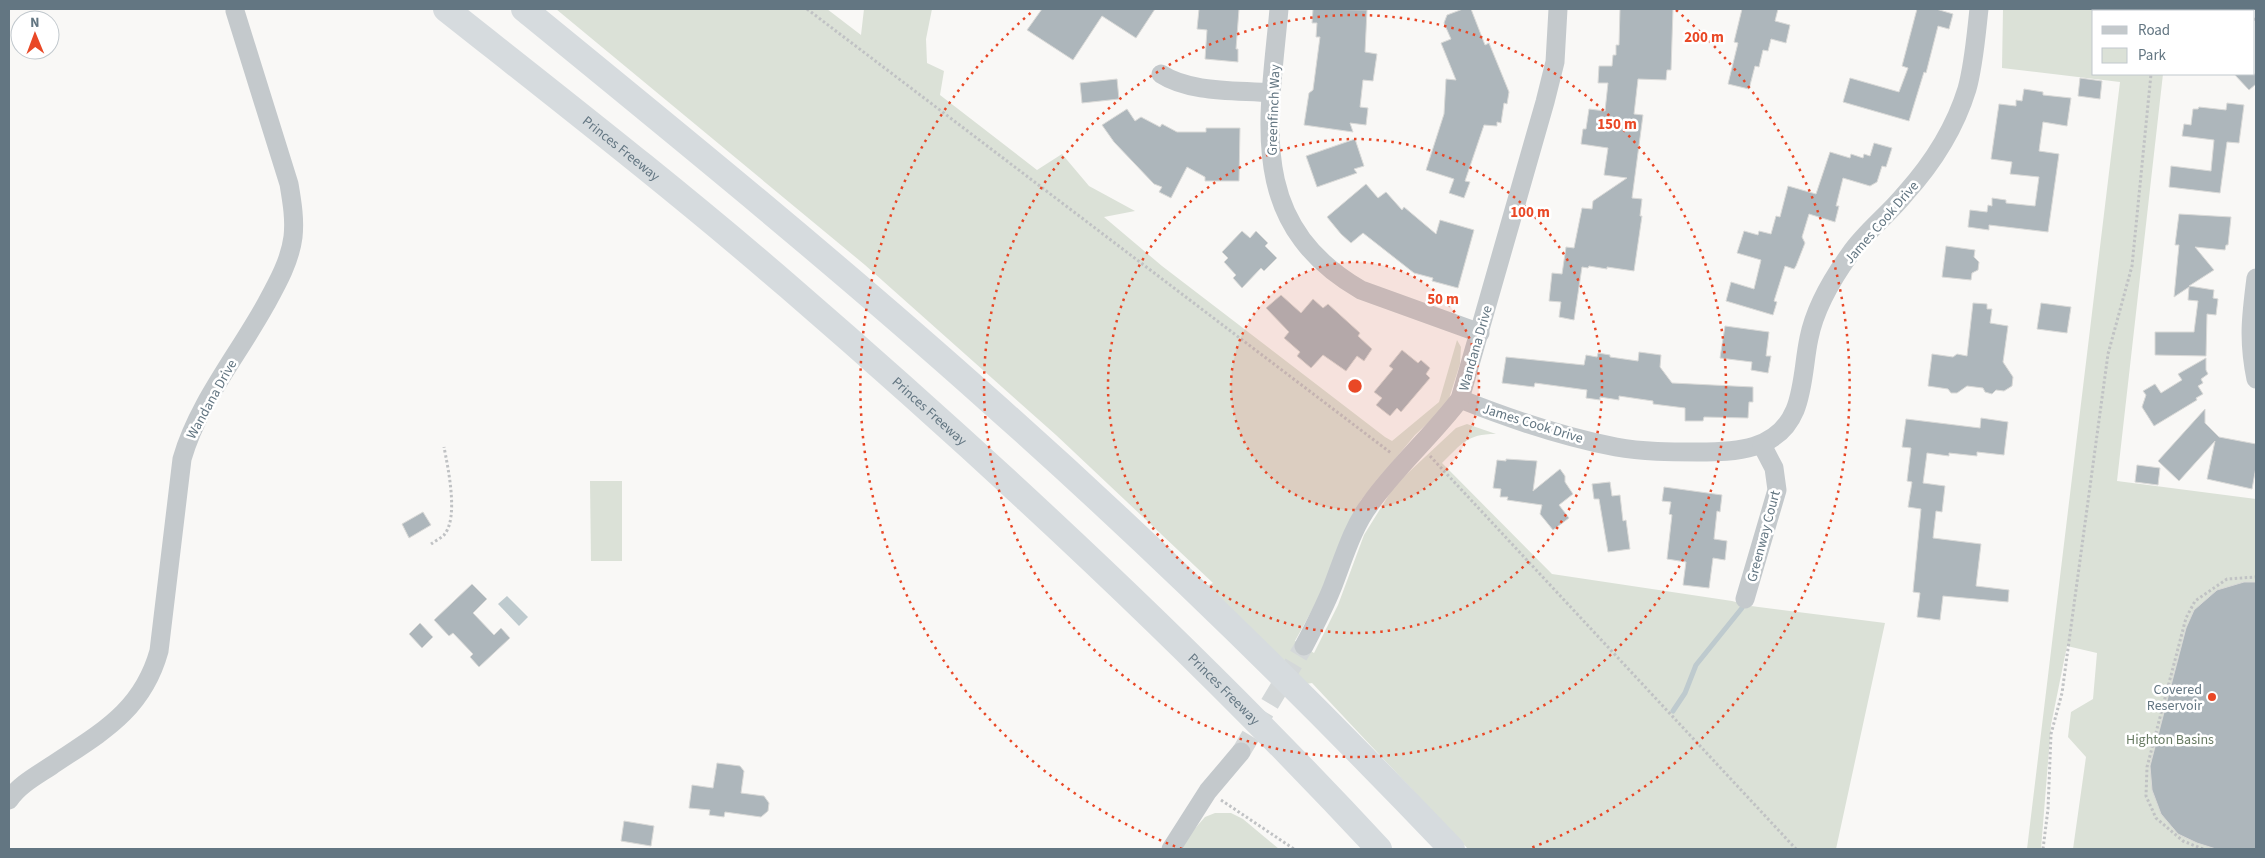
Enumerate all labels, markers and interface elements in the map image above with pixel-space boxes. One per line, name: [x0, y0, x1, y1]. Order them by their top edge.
north arrow: [10, 10, 60, 60]
legend: [2092, 10, 2255, 75]
text: N: [30, 13, 40, 33]
text: Road: [2138, 20, 2170, 41]
text: 200 m: [1684, 27, 1724, 48]
text: Park: [2138, 45, 2167, 66]
street label: Greenfinch Way: [1262, 64, 1286, 156]
street label: Princes Freeway: [578, 112, 664, 187]
text: 150 m: [1597, 114, 1637, 135]
street label: James Cook Drive: [1840, 177, 1924, 269]
text: 100 m: [1510, 202, 1550, 223]
text: 50 m: [1427, 289, 1459, 310]
street label: Wandana Drive: [1454, 303, 1498, 393]
street label: Wandana Drive: [182, 356, 242, 443]
street label: Princes Freeway: [887, 373, 971, 451]
centre of rings: [1346, 377, 1364, 395]
street label: James Cook Drive: [1480, 399, 1586, 449]
street label: Greenway Court: [1742, 488, 1786, 584]
street label: Princes Freeway: [1183, 649, 1264, 730]
place label: Covered Reservoir: [2147, 680, 2202, 716]
marker: Covered Reservoir: [2206, 691, 2218, 703]
park label: Highton Basins: [2126, 730, 2214, 750]

